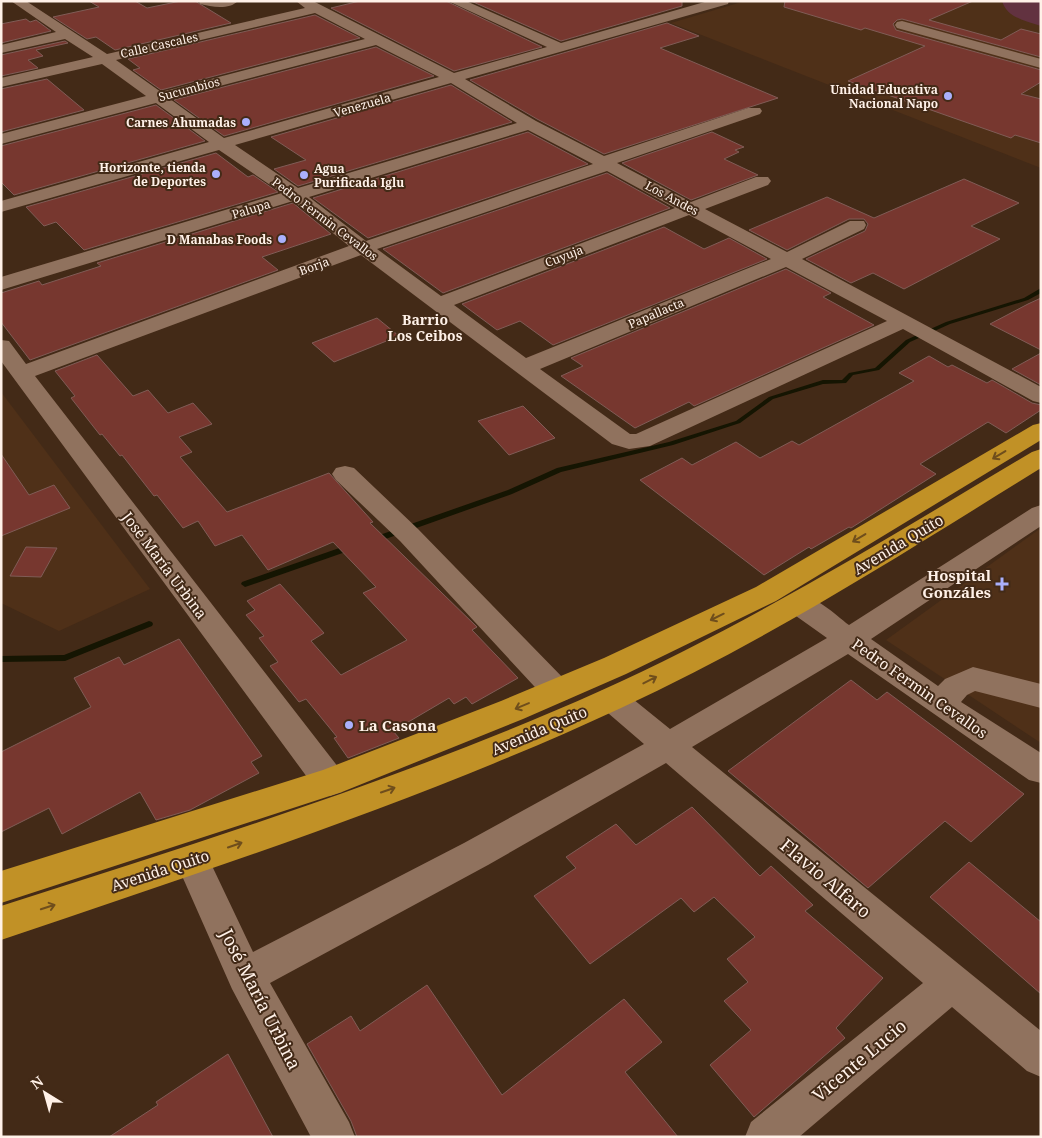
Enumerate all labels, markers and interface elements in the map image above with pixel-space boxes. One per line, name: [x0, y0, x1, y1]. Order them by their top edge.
street label: Calle Cascales: [119, 28, 199, 62]
street label: Sucumbios: [157, 73, 221, 105]
place label: Unidad Educativa Nacional Napo: [830, 81, 938, 112]
street label: Venezuela: [331, 89, 393, 121]
marker: Unidad Educativa Nacional Napo: [942, 90, 954, 102]
place label: Carnes Ahumadas: [126, 114, 236, 131]
marker: Carnes Ahumadas: [240, 116, 252, 128]
place label: Horizonte, tienda de Deportes: [99, 159, 206, 190]
place label: Agua Purificada Iglu: [314, 160, 404, 191]
marker: Horizonte, tienda de Deportes: [210, 168, 222, 180]
marker: Agua Purificada Iglu: [298, 169, 310, 181]
street label: Pedro Fermin Cevallos: [268, 173, 382, 265]
street label: Los Andes: [642, 177, 702, 219]
street label: Palupa: [230, 195, 273, 223]
place label: D Manabas Foods: [167, 231, 272, 248]
marker: D Manabas Foods: [276, 233, 288, 245]
street label: Cuyuja: [542, 241, 586, 271]
street label: Borja: [297, 253, 332, 279]
street label: Papallacta: [625, 294, 687, 332]
district label: Barrio Los Ceibos: [388, 310, 463, 345]
one-way arrow: [992, 451, 1006, 461]
street label: José María Urbina: [117, 507, 212, 623]
street label: Avenida Quito: [849, 509, 947, 579]
one-way arrow: [853, 534, 867, 544]
place label: Hospital Gonzáles: [922, 565, 992, 602]
marker: Hospital Gonzáles: [995, 577, 1009, 591]
one-way arrow: [710, 613, 725, 622]
street label: Pedro Fermin Cevallos: [848, 634, 992, 742]
one-way arrow: [643, 675, 658, 685]
street label: Avenida Quito: [488, 701, 590, 759]
one-way arrow: [515, 702, 530, 712]
place label: La Casona: [359, 715, 436, 735]
marker: La Casona: [343, 719, 355, 731]
one-way arrow: [380, 785, 396, 795]
street label: Flavio Alfaro: [776, 833, 876, 923]
one-way arrow: [227, 839, 243, 849]
street label: Avenida Quito: [108, 845, 212, 895]
one-way arrow: [39, 902, 55, 912]
street label: José María Urbina: [215, 923, 307, 1074]
street label: Vicente Lucio: [807, 1013, 911, 1107]
north arrow: [20, 1068, 70, 1118]
text: N: [27, 1071, 47, 1093]

